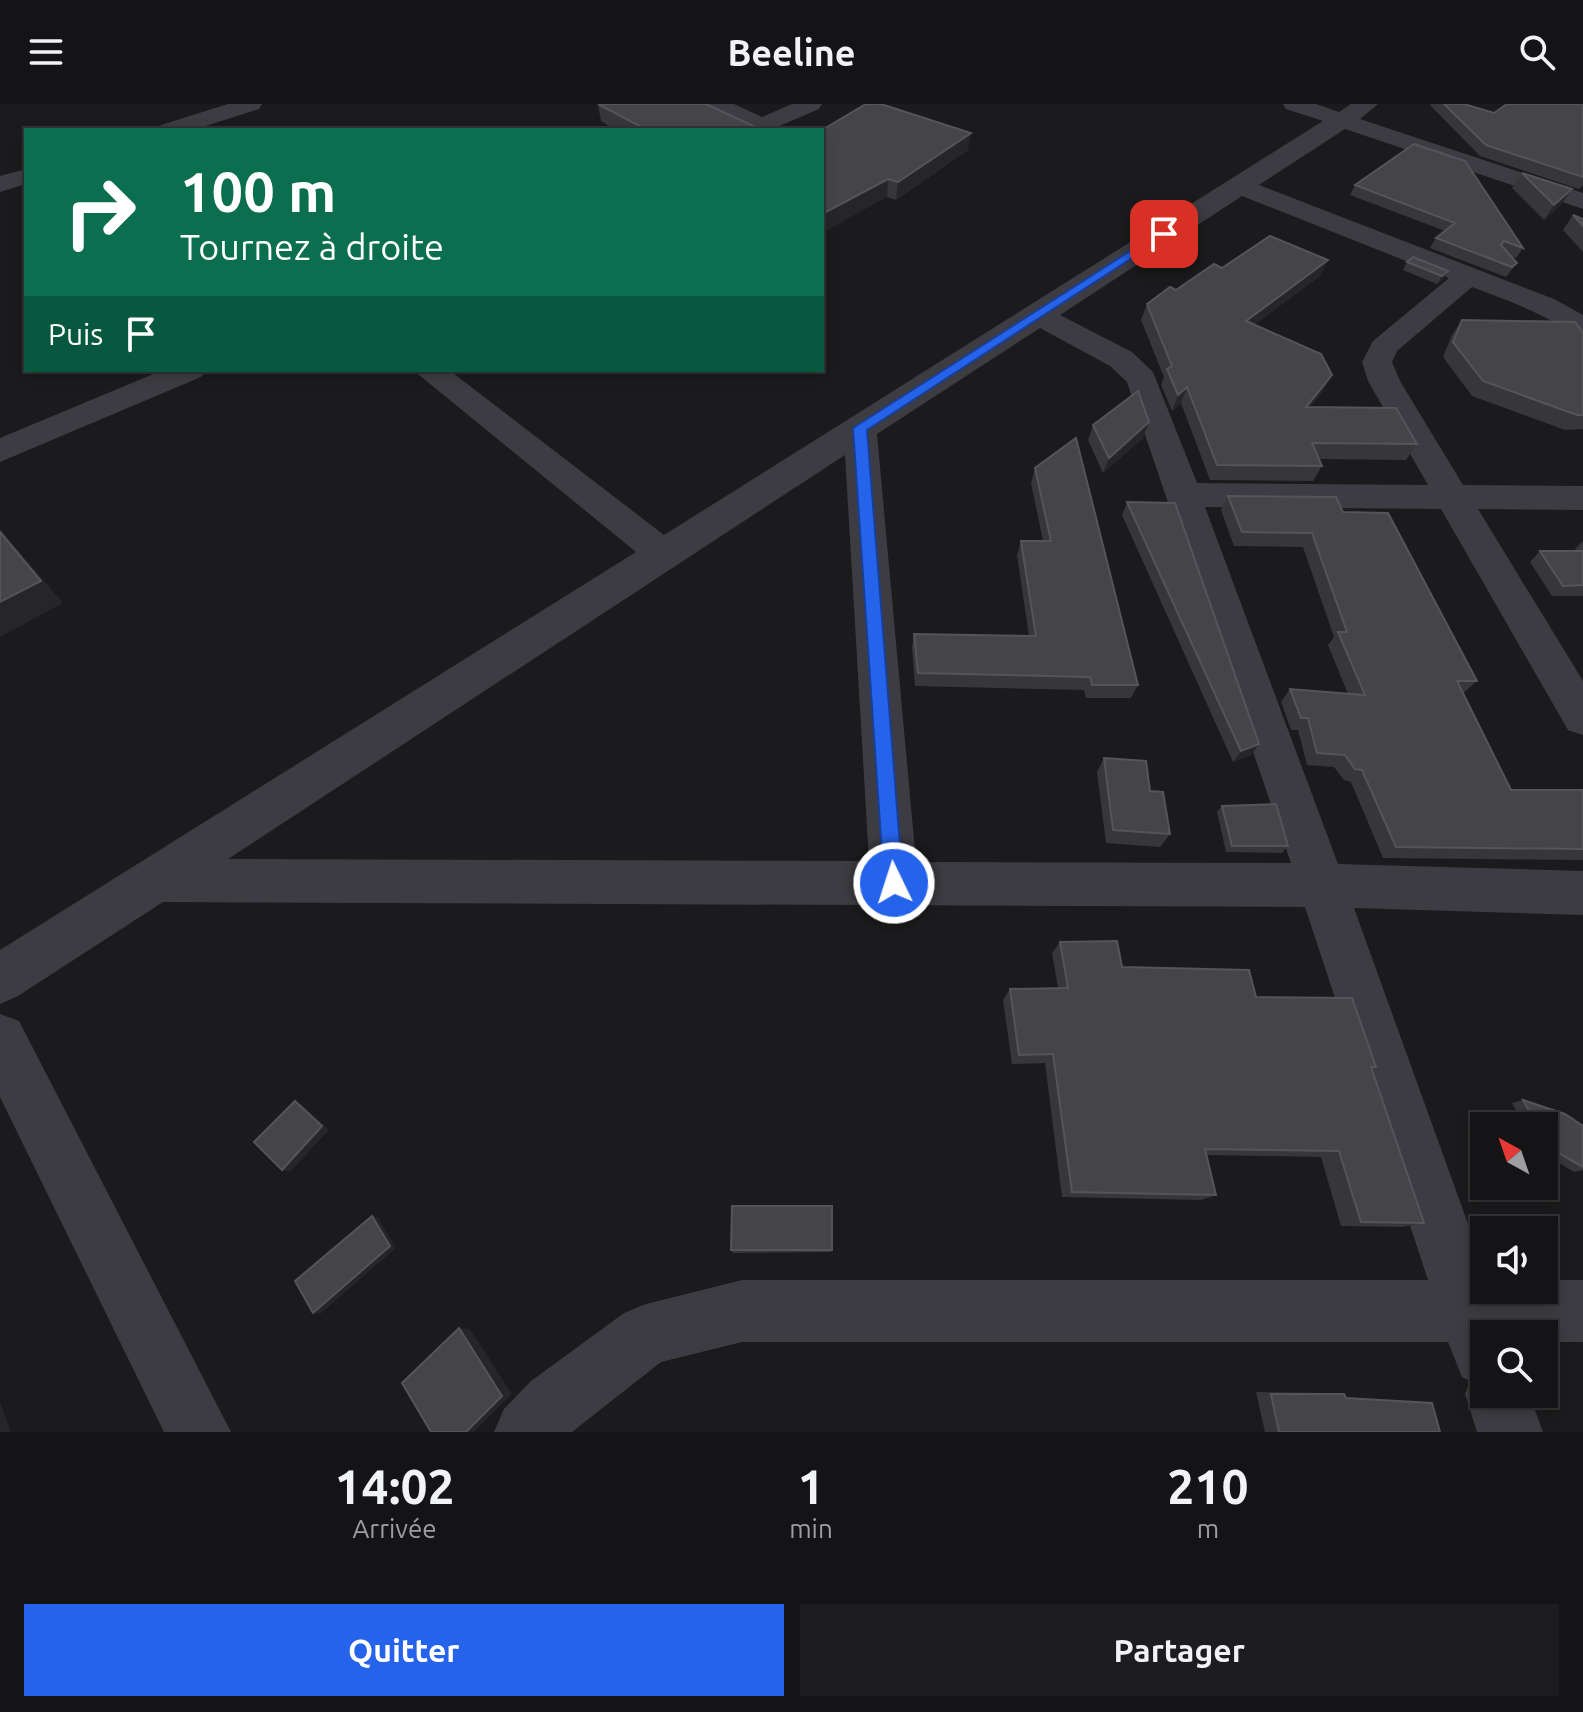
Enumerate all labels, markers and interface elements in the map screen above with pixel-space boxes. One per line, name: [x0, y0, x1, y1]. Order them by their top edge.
icon: menu: [24, 30, 68, 74]
icon: search: [1515, 30, 1559, 74]
text: Beeline: [727, 32, 856, 73]
icon: right: [48, 160, 152, 264]
text: 100 m: [180, 160, 336, 223]
pin: [1130, 200, 1198, 268]
icon: arrive: [1142, 212, 1186, 256]
text: Tournez à droite: [180, 226, 444, 267]
icon: arrive: [119, 312, 163, 356]
text: Puis: [48, 317, 103, 351]
position arrow: [852, 841, 936, 925]
north arrow: [1470, 1112, 1558, 1200]
map controls: [1470, 1112, 1558, 1408]
button: sound: [1470, 1216, 1558, 1304]
button: search: [1470, 1320, 1558, 1408]
text: 14:02: [335, 1459, 455, 1513]
text: 1: [797, 1459, 824, 1513]
text: 210: [1167, 1459, 1248, 1513]
text: Arrivée: [352, 1514, 437, 1543]
text: min: [789, 1514, 833, 1543]
text: m: [1197, 1514, 1219, 1543]
button: Quitter: [24, 1604, 784, 1696]
button: Partager: [800, 1604, 1559, 1696]

